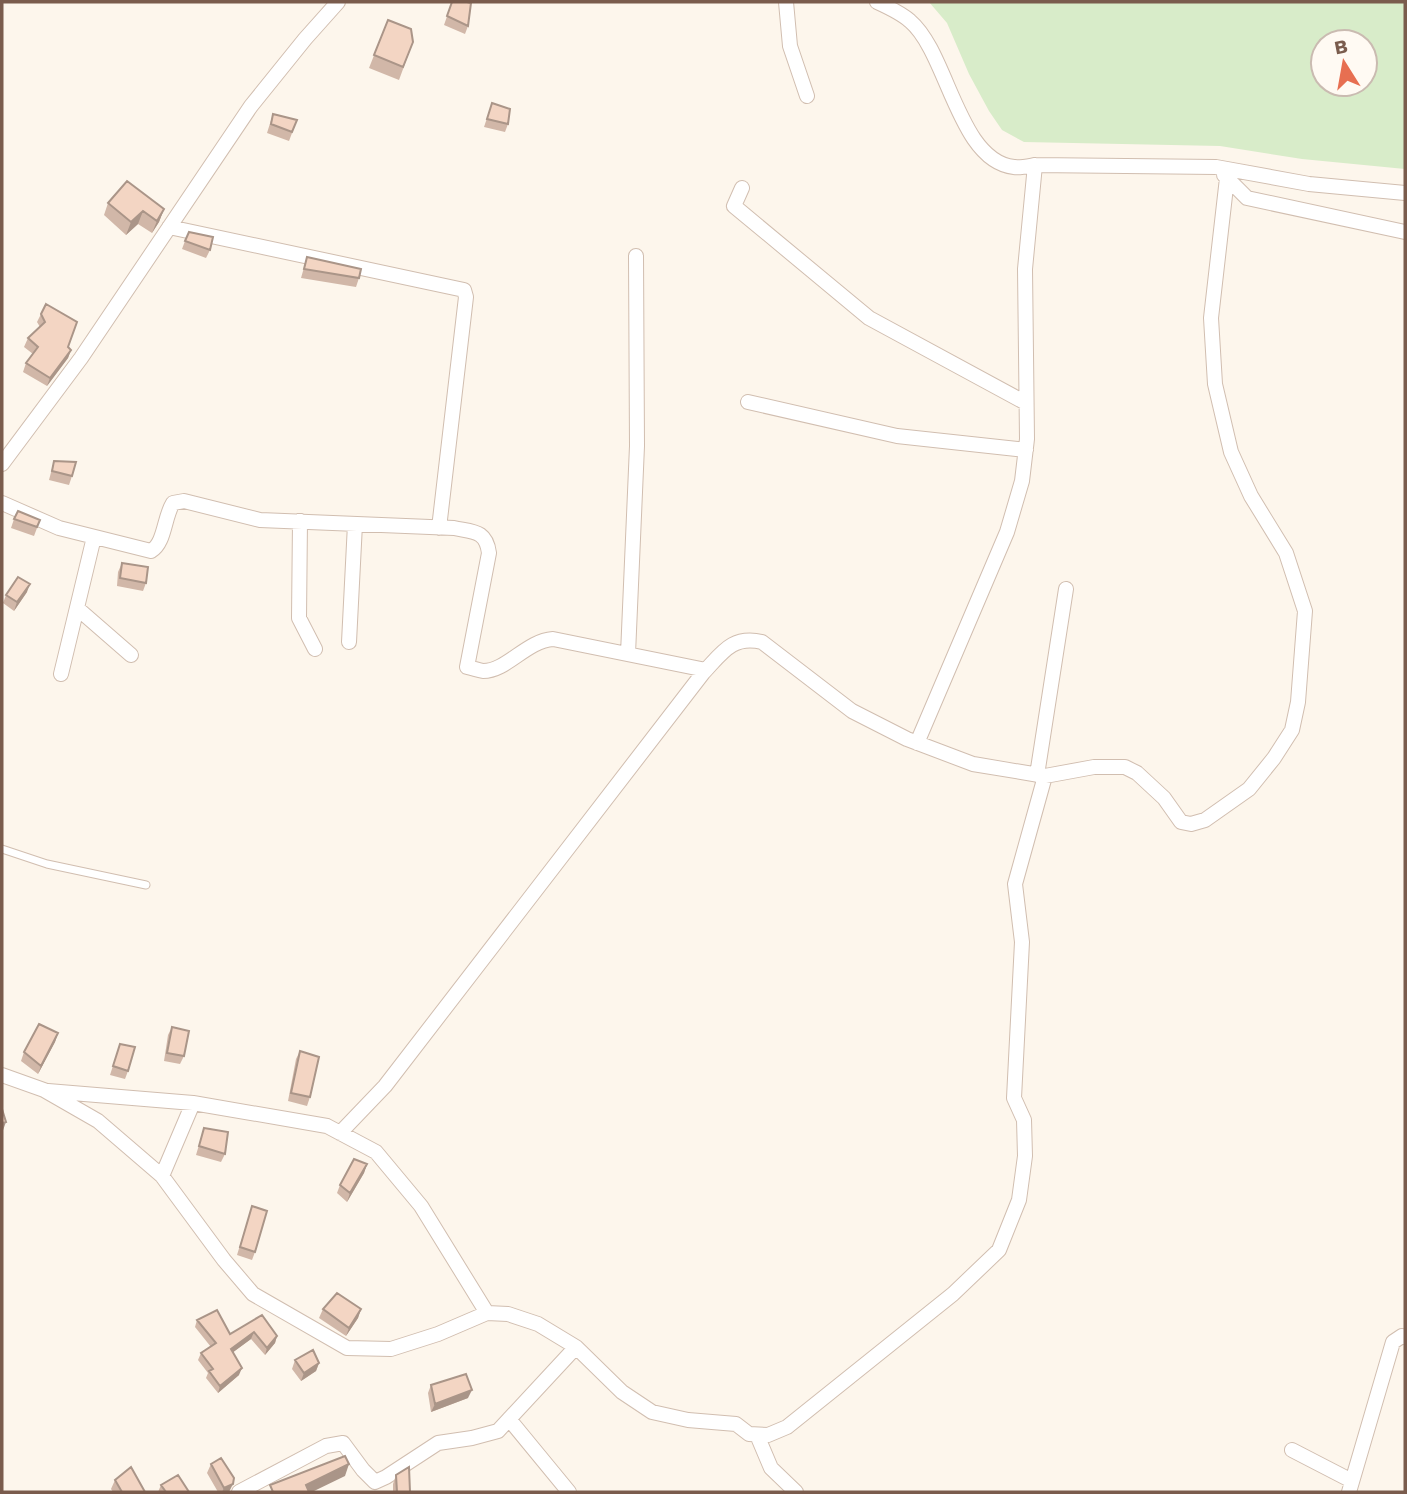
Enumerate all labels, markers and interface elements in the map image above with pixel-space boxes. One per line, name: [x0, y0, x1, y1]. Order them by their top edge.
north arrow: [1309, 28, 1379, 98]
text: B: [1332, 34, 1349, 59]

